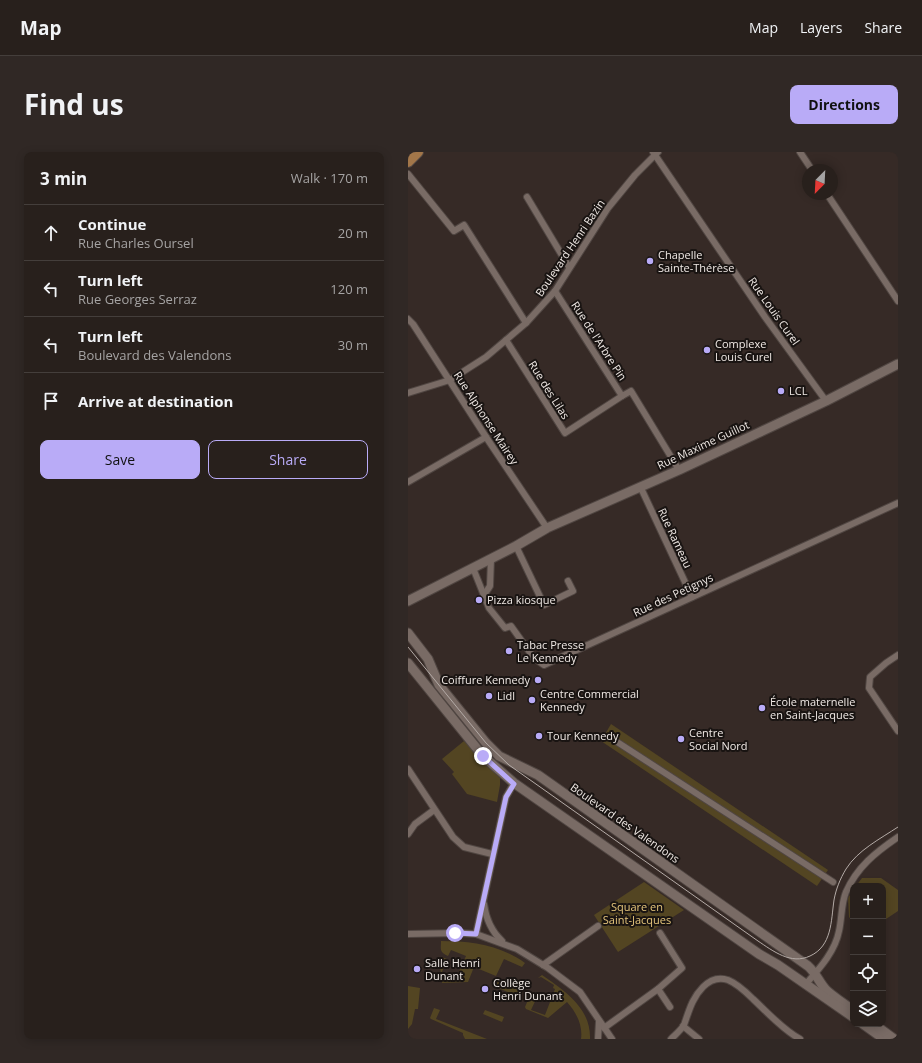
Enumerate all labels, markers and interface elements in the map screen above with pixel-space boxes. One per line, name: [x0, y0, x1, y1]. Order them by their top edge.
text: Map: [20, 15, 61, 41]
text: Map: [749, 18, 778, 37]
text: Layers: [800, 18, 842, 37]
text: Share: [864, 18, 902, 37]
text: Find us: [24, 85, 124, 123]
button: Directions: [790, 85, 898, 124]
north arrow: [802, 164, 838, 200]
text: 3 min: [40, 167, 87, 190]
text: Walk · 170 m: [291, 169, 368, 187]
street label: Boulevard Henri Bazin: [531, 196, 608, 299]
text: Continue: [78, 214, 146, 234]
icon: ahead: [40, 222, 62, 244]
text: 20 m: [338, 224, 368, 242]
text: Rue Charles Oursel: [78, 234, 194, 252]
place label: Chapelle Sainte-Thérèse: [658, 247, 734, 275]
marker: Chapelle Sainte-Thérèse: [645, 256, 655, 266]
text: Turn left: [78, 270, 143, 290]
street label: Rue Louis Curel: [745, 274, 803, 348]
icon: left: [40, 278, 62, 300]
text: 120 m: [330, 280, 368, 298]
text: Rue Georges Serraz: [78, 290, 197, 308]
street label: Rue de l'Arbre Pin: [568, 298, 631, 383]
text: Turn left: [78, 326, 143, 346]
icon: left: [40, 334, 62, 356]
text: 30 m: [338, 336, 368, 354]
place label: Complexe Louis Curel: [715, 336, 772, 364]
marker: Complexe Louis Curel: [702, 345, 712, 355]
text: Boulevard des Valendons: [78, 346, 231, 364]
street label: Rue des Lilas: [526, 358, 573, 422]
street label: Rue Alphonse Mairey: [451, 368, 522, 468]
place label: LCL: [789, 383, 808, 398]
marker: LCL: [776, 386, 786, 396]
icon: arrive: [40, 390, 62, 412]
text: Arrive at destination: [78, 391, 233, 411]
street label: Rue Maxime Guillot: [654, 417, 751, 472]
button: Save: [40, 440, 200, 479]
button: Share: [208, 440, 368, 479]
street label: Rue Rameau: [655, 505, 696, 570]
street label: Rue des Petignys: [630, 569, 715, 620]
place label: Pizza kiosque: [487, 592, 556, 607]
marker: Pizza kiosque: [474, 595, 484, 605]
place label: Tabac Presse Le Kennedy: [517, 637, 584, 665]
marker: Tabac Presse Le Kennedy: [504, 646, 514, 656]
place label: Coiffure Kennedy: [441, 672, 530, 687]
marker: Coiffure Kennedy: [533, 675, 543, 685]
place label: Centre Commercial Kennedy: [540, 686, 639, 714]
place label: Lidl: [497, 688, 515, 703]
marker: Lidl: [484, 691, 494, 701]
place label: École maternelle en Saint-Jacques: [770, 694, 855, 722]
marker: Centre Commercial Kennedy: [527, 695, 537, 705]
marker: École maternelle en Saint-Jacques: [757, 703, 767, 713]
place label: Centre Social Nord: [689, 725, 748, 753]
place label: Tour Kennedy: [547, 728, 619, 743]
marker: Tour Kennedy: [534, 731, 544, 741]
marker: Centre Social Nord: [676, 734, 686, 744]
route end: [474, 747, 492, 765]
street label: Boulevard des Valendons: [568, 779, 683, 866]
map controls: [850, 883, 886, 1027]
button: +: [850, 883, 886, 919]
park label: Square en Saint-Jacques: [603, 899, 671, 927]
button: −: [850, 919, 886, 955]
route start: [446, 924, 464, 942]
place label: Salle Henri Dunant: [425, 955, 480, 983]
button: locate: [850, 955, 886, 991]
marker: Salle Henri Dunant: [412, 964, 422, 974]
place label: Collège Henri Dunant: [493, 975, 562, 1003]
marker: Collège Henri Dunant: [480, 984, 490, 994]
button: layers: [850, 991, 886, 1027]

